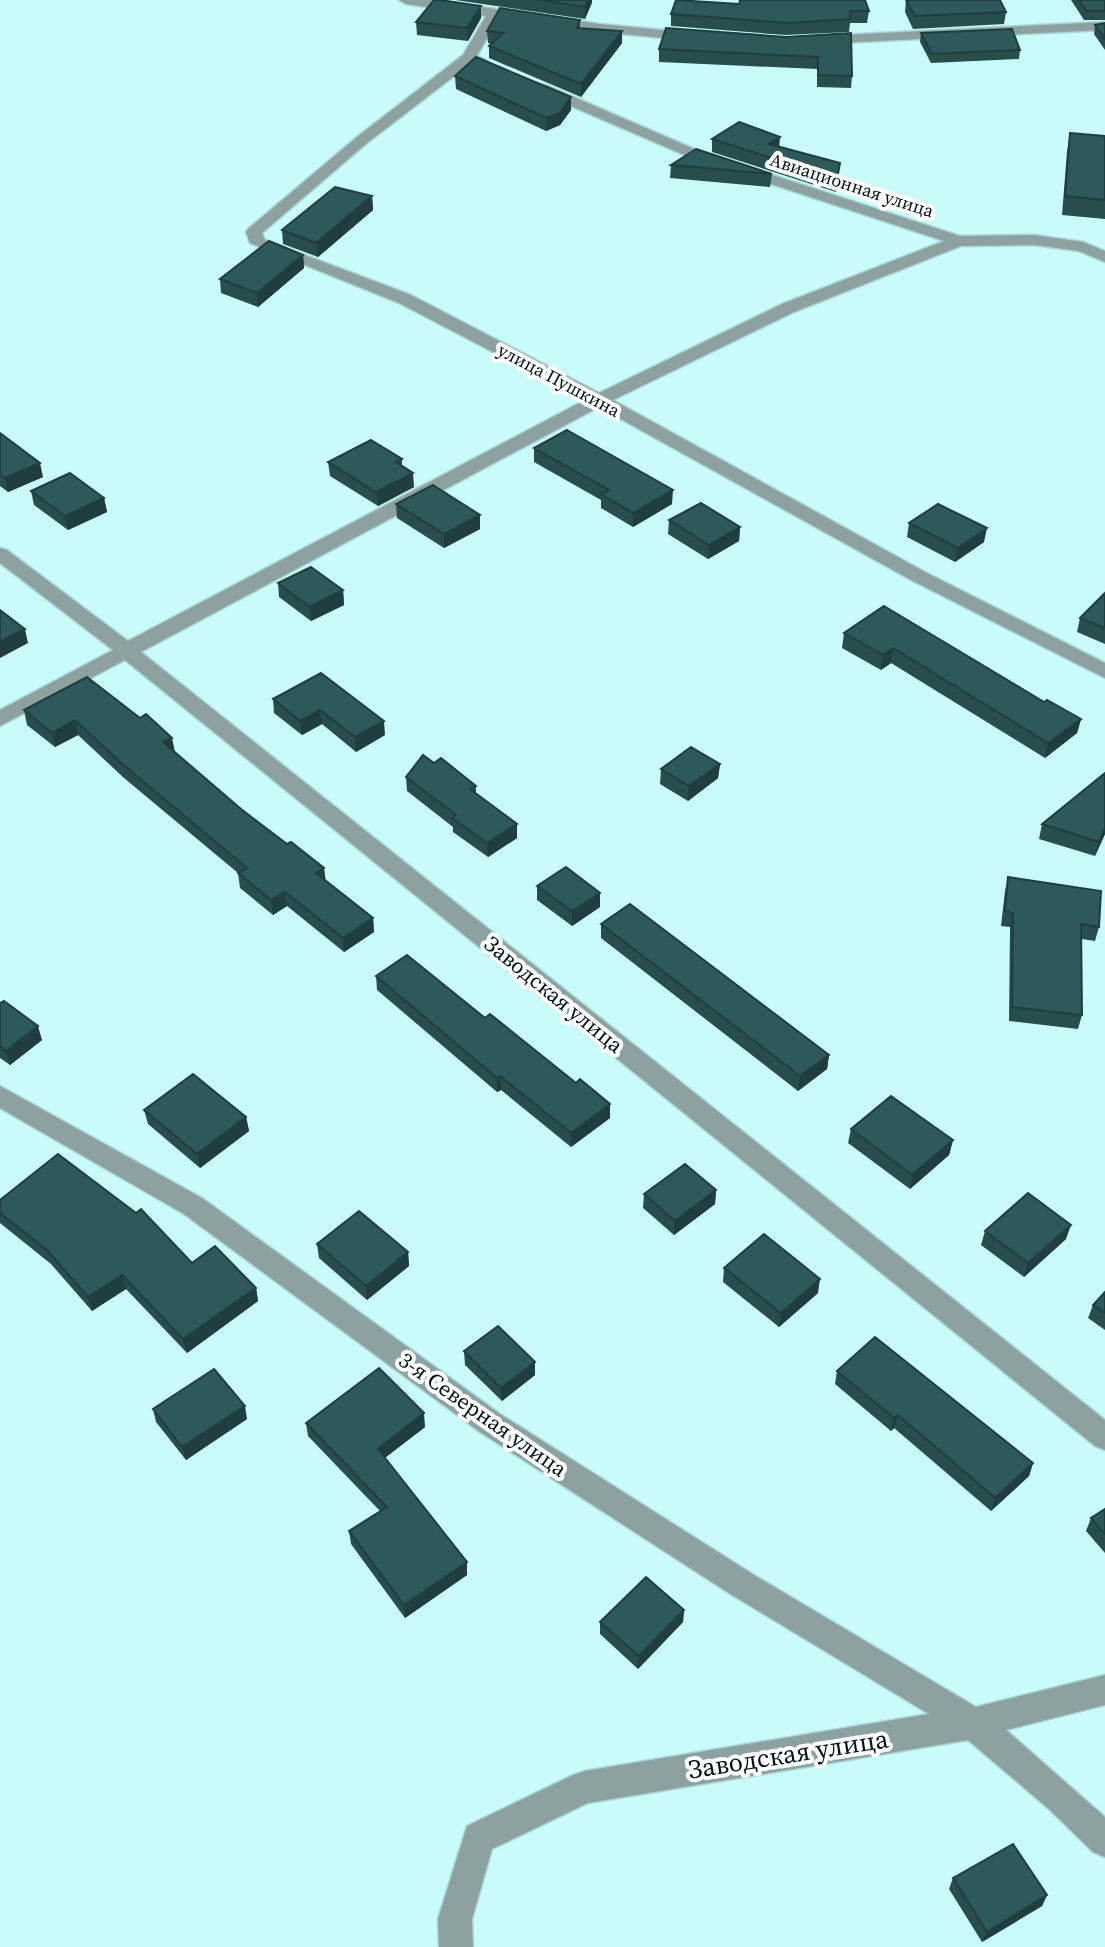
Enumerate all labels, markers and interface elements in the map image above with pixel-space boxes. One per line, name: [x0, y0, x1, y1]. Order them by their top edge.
street label: Авиационная улица: [767, 147, 938, 224]
street label: улица Пушкина: [494, 337, 625, 423]
street label: Заводская улица: [478, 928, 631, 1060]
street label: 3-я Северная улица: [393, 1345, 574, 1484]
street label: Заводская улица: [685, 1720, 891, 1788]

